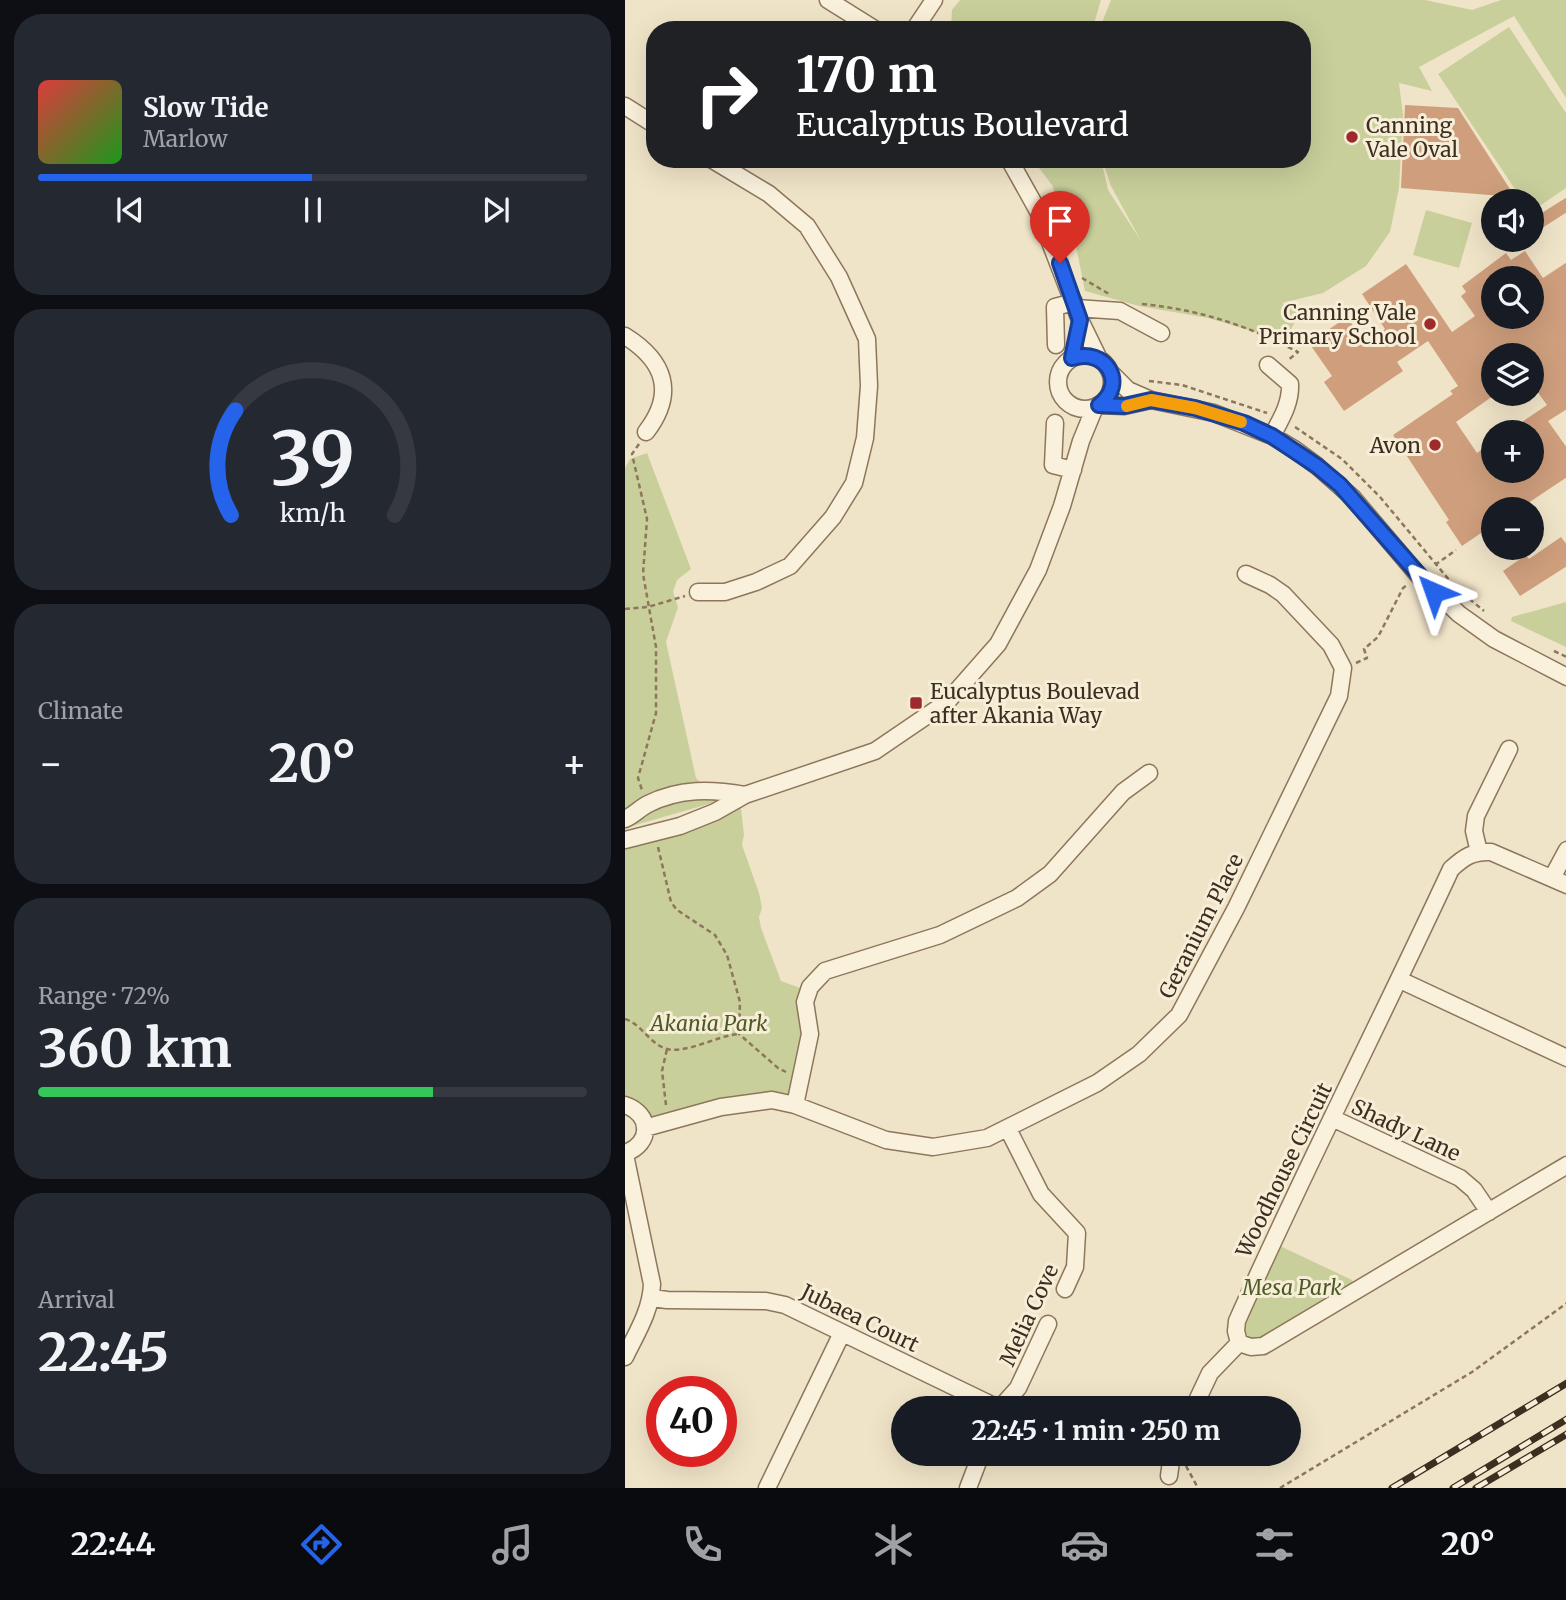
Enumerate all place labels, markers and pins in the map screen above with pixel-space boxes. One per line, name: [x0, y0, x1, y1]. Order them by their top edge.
place label: Canning Vale Oval: [1365, 112, 1459, 163]
marker: Canning Vale Oval: [1344, 129, 1360, 145]
pin: [1030, 191, 1090, 263]
place label: Canning Vale Primary School: [1259, 299, 1416, 350]
marker: Canning Vale Primary School: [1422, 316, 1438, 332]
place label: Avon: [1369, 432, 1421, 459]
marker: Avon: [1427, 437, 1443, 453]
place label: Eucalyptus Boulevad after Akania Way: [930, 678, 1140, 729]
marker: Eucalyptus Boulevad after Akania Way: [908, 695, 924, 711]

